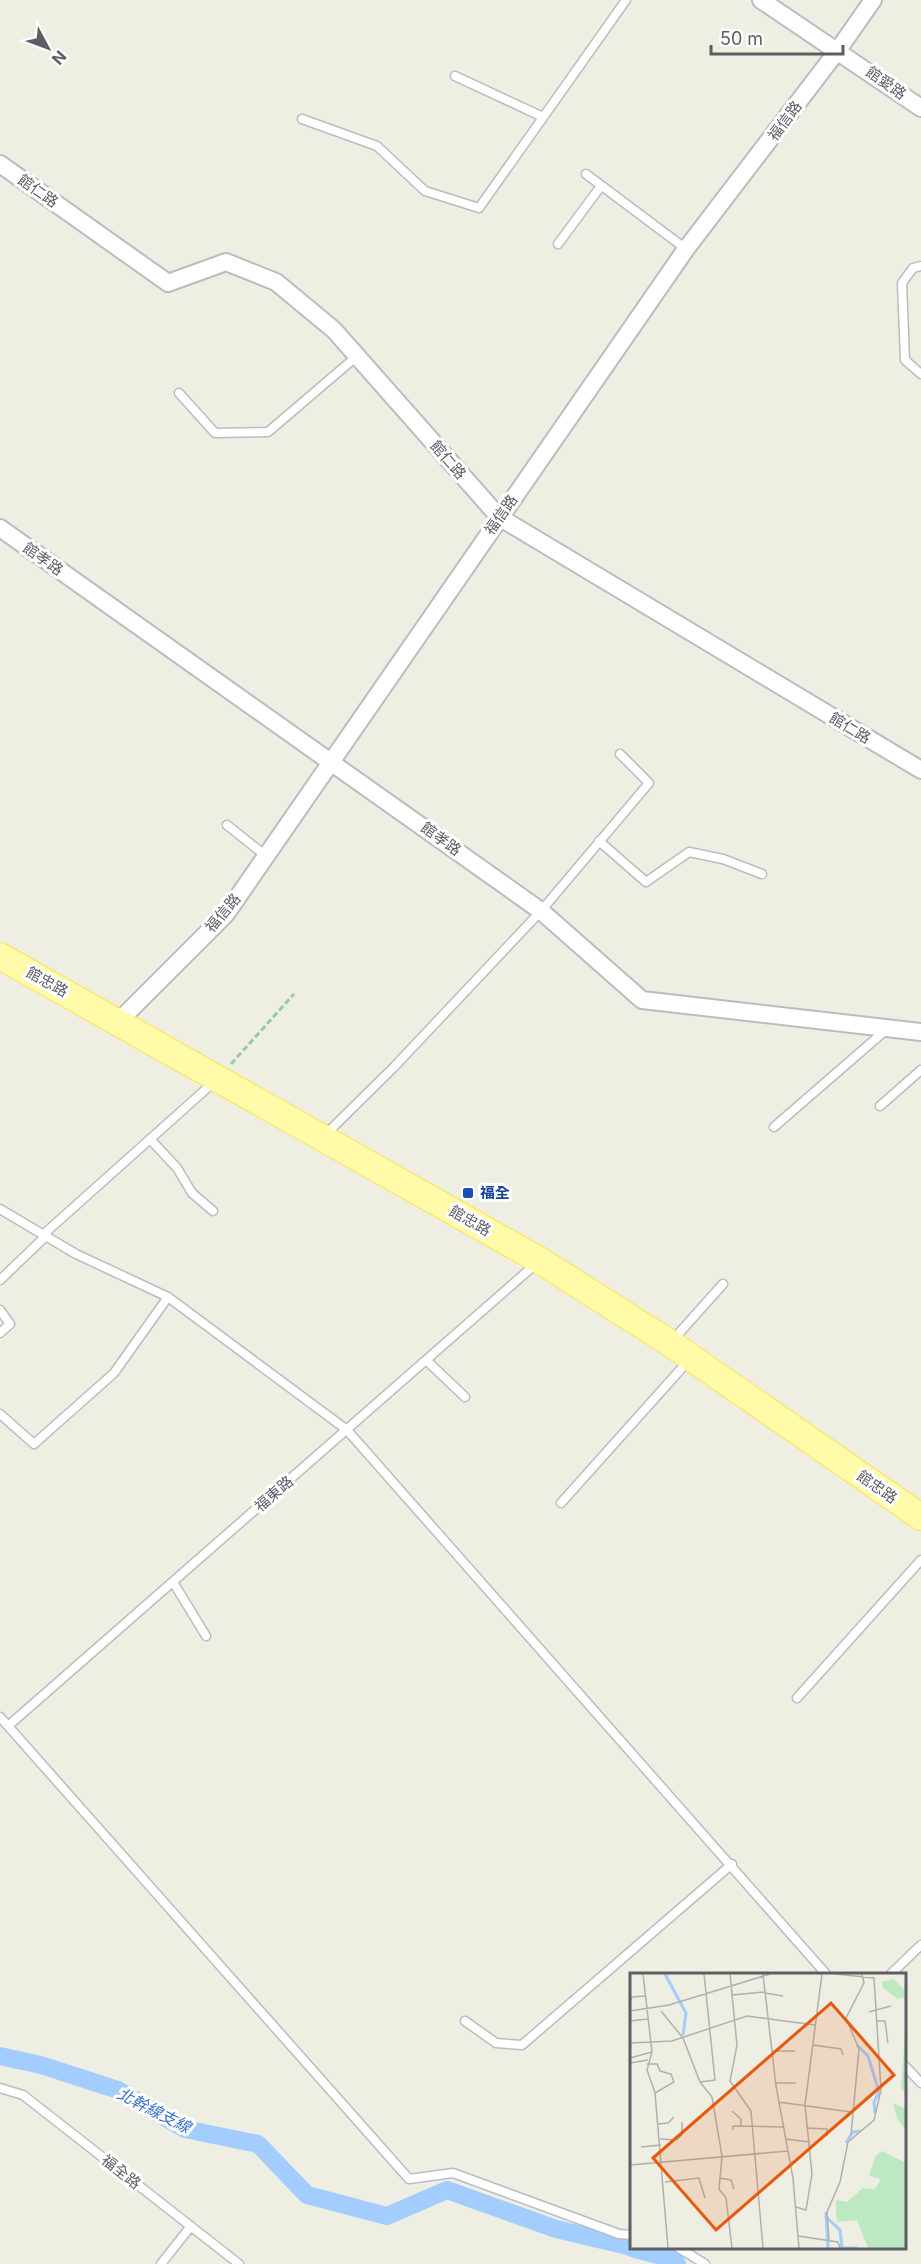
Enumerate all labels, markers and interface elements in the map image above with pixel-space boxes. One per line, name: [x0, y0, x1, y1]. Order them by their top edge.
north arrow: [18, 18, 78, 78]
scale bar: [711, 18, 843, 56]
text: 50 m: [720, 28, 763, 49]
text: N: [48, 47, 71, 69]
street label: 館愛路: [862, 62, 910, 103]
street label: 福信路: [763, 97, 806, 144]
street label: 館仁路: [14, 170, 62, 211]
street label: 館仁路: [426, 436, 470, 483]
street label: 福信路: [480, 491, 521, 539]
street label: 館孝路: [19, 538, 67, 579]
street label: 館仁路: [826, 708, 874, 747]
street label: 館孝路: [418, 818, 465, 860]
street label: 福信路: [201, 889, 244, 936]
street label: 館忠路: [23, 962, 72, 1001]
place label: 福全: [480, 1183, 510, 1202]
marker: 福全: [461, 1186, 475, 1200]
street label: 館忠路: [446, 1201, 494, 1240]
street label: 館忠路: [853, 1466, 901, 1507]
street label: 福東路: [250, 1472, 297, 1516]
inset map: [630, 1973, 906, 2249]
water label: 北幹線支線: [114, 2083, 196, 2138]
street label: 福全路: [98, 2150, 145, 2193]

